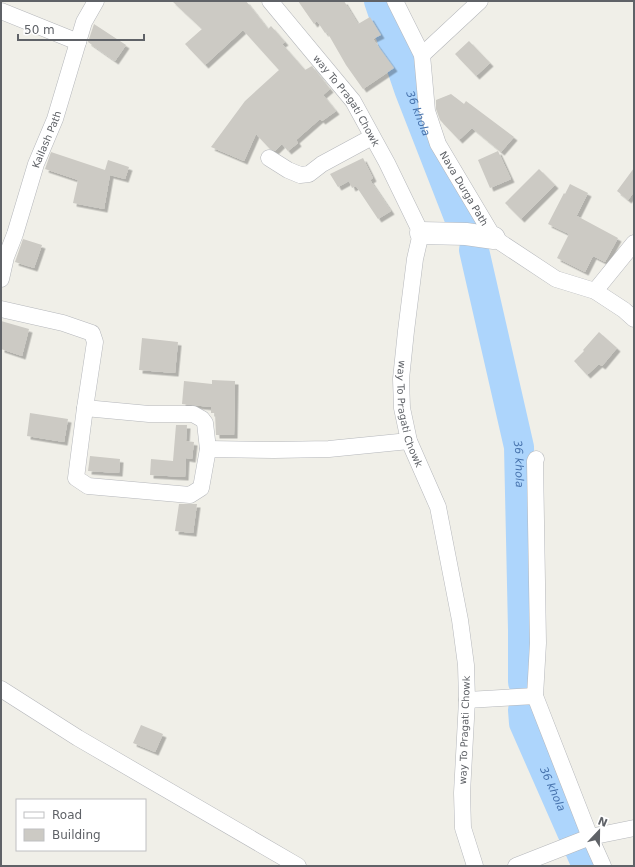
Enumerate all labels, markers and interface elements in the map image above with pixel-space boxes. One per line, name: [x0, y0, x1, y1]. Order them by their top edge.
scale bar: [18, 16, 144, 42]
text: 50 m: [24, 23, 55, 37]
street label: way To Pragati Chowk: [311, 53, 382, 148]
water label: 36 khola: [403, 89, 433, 138]
street label: Kailash Path: [30, 110, 63, 169]
street label: Nava Durga Path: [438, 149, 490, 228]
street label: way To Pragati Chowk: [395, 360, 425, 469]
water label: 36 khola: [511, 439, 526, 488]
street label: way To Pragati Chowk: [457, 675, 472, 785]
water label: 36 khola: [537, 765, 568, 814]
legend: [16, 799, 146, 851]
text: Road: [52, 808, 82, 822]
north arrow: [579, 811, 619, 851]
text: N: [596, 814, 609, 830]
text: Building: [52, 828, 101, 842]

